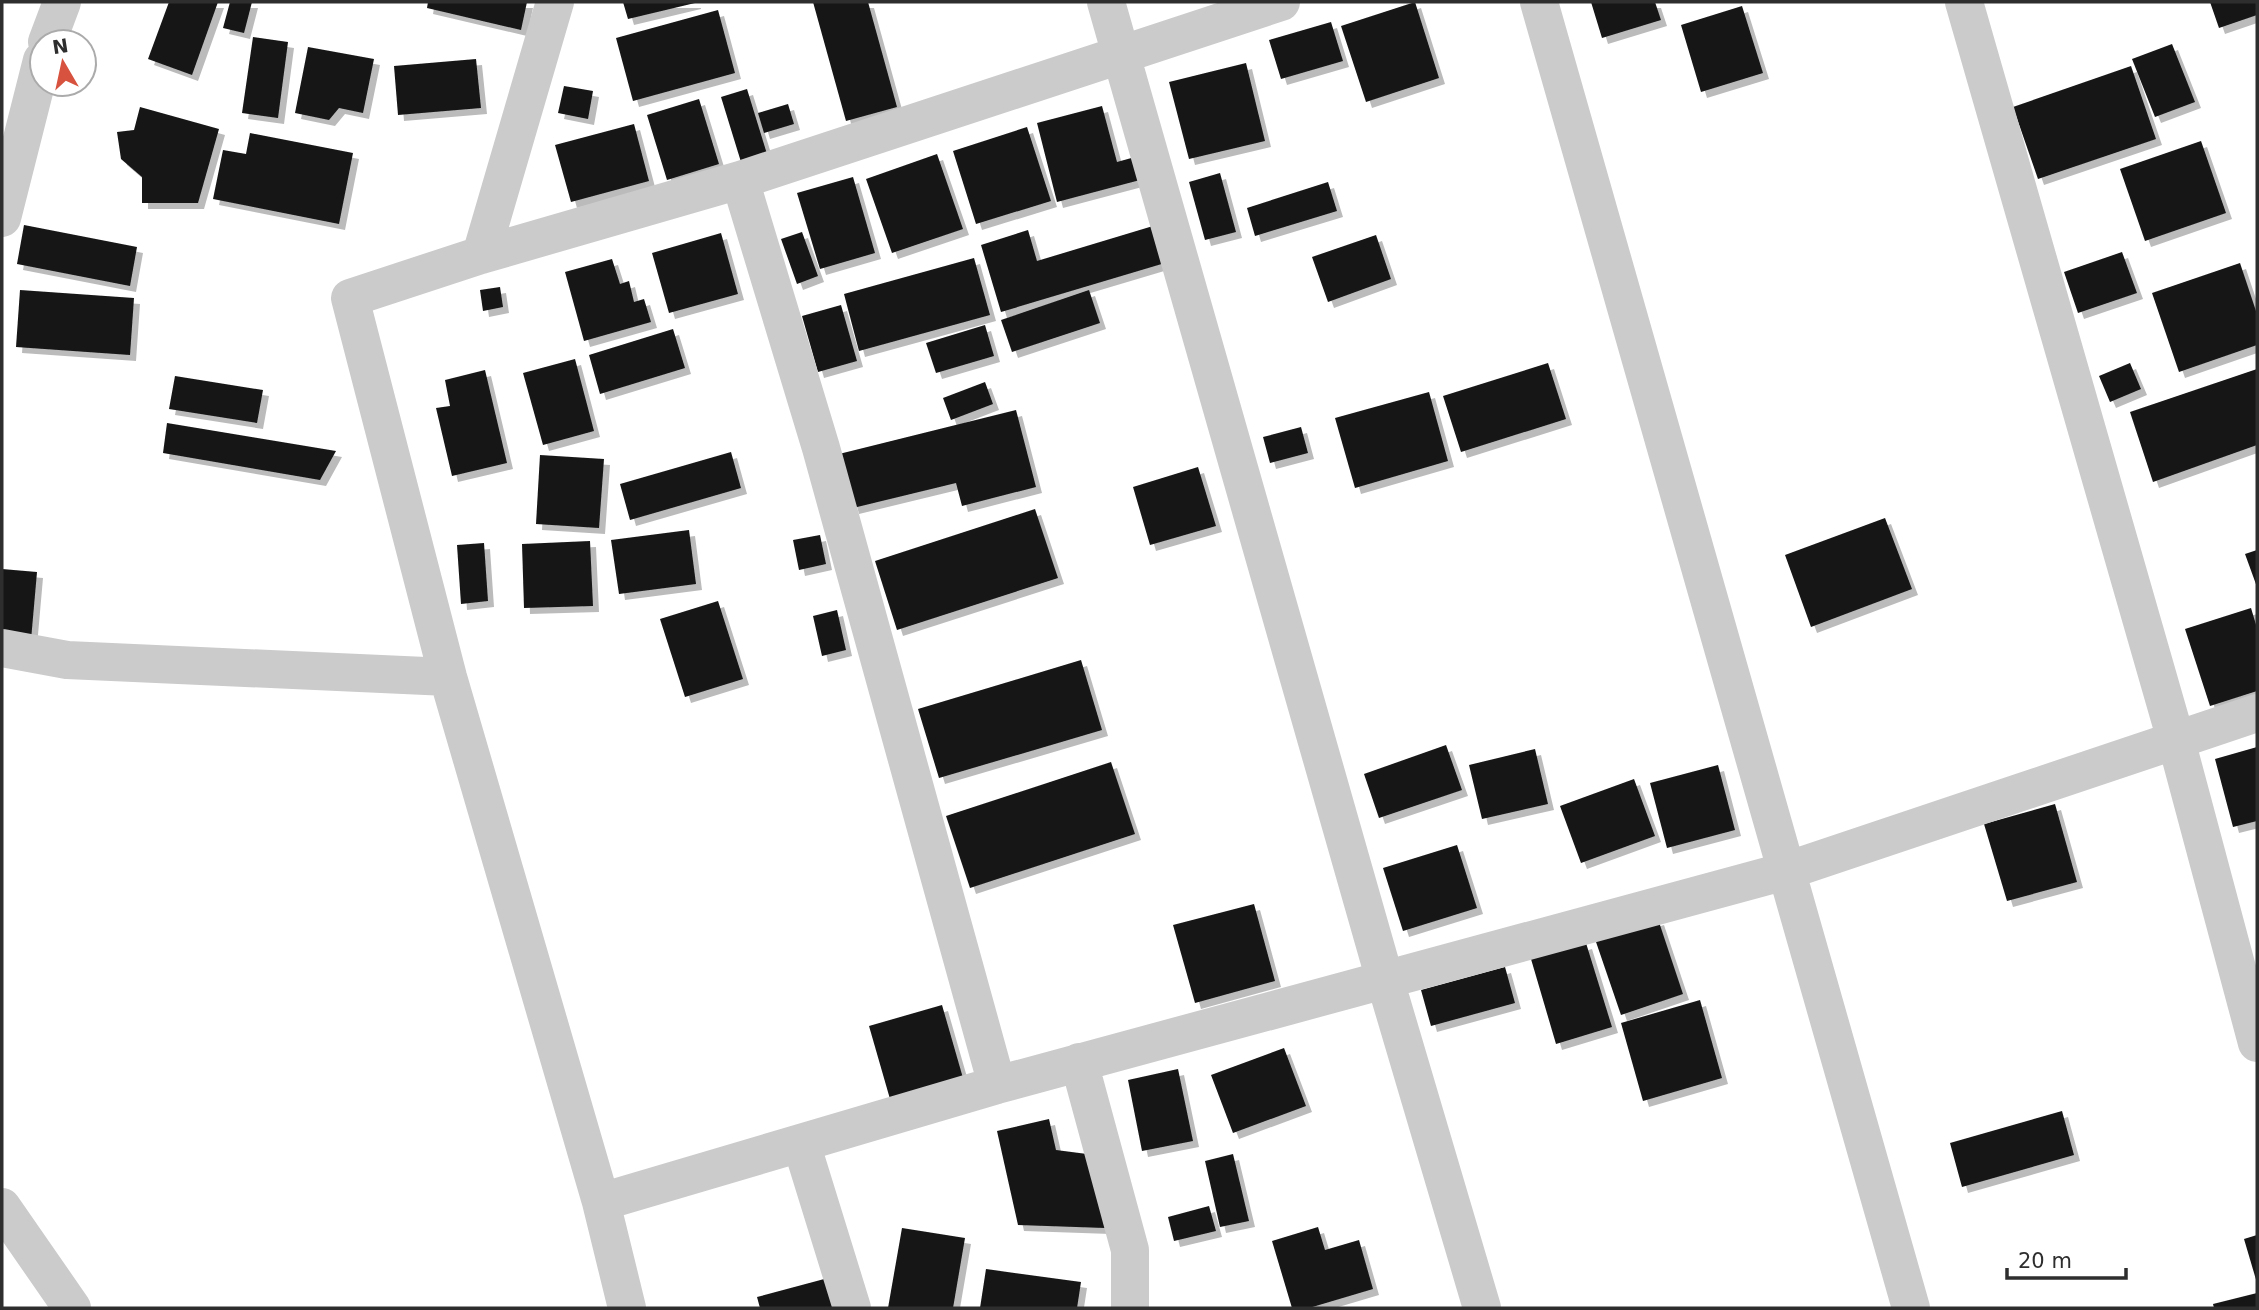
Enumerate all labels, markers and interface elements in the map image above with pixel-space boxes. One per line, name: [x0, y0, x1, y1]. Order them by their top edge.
north arrow: [28, 28, 98, 98]
text: N: [51, 34, 70, 58]
scale bar: [2007, 1236, 2126, 1280]
text: 20 m: [2018, 1249, 2072, 1273]

